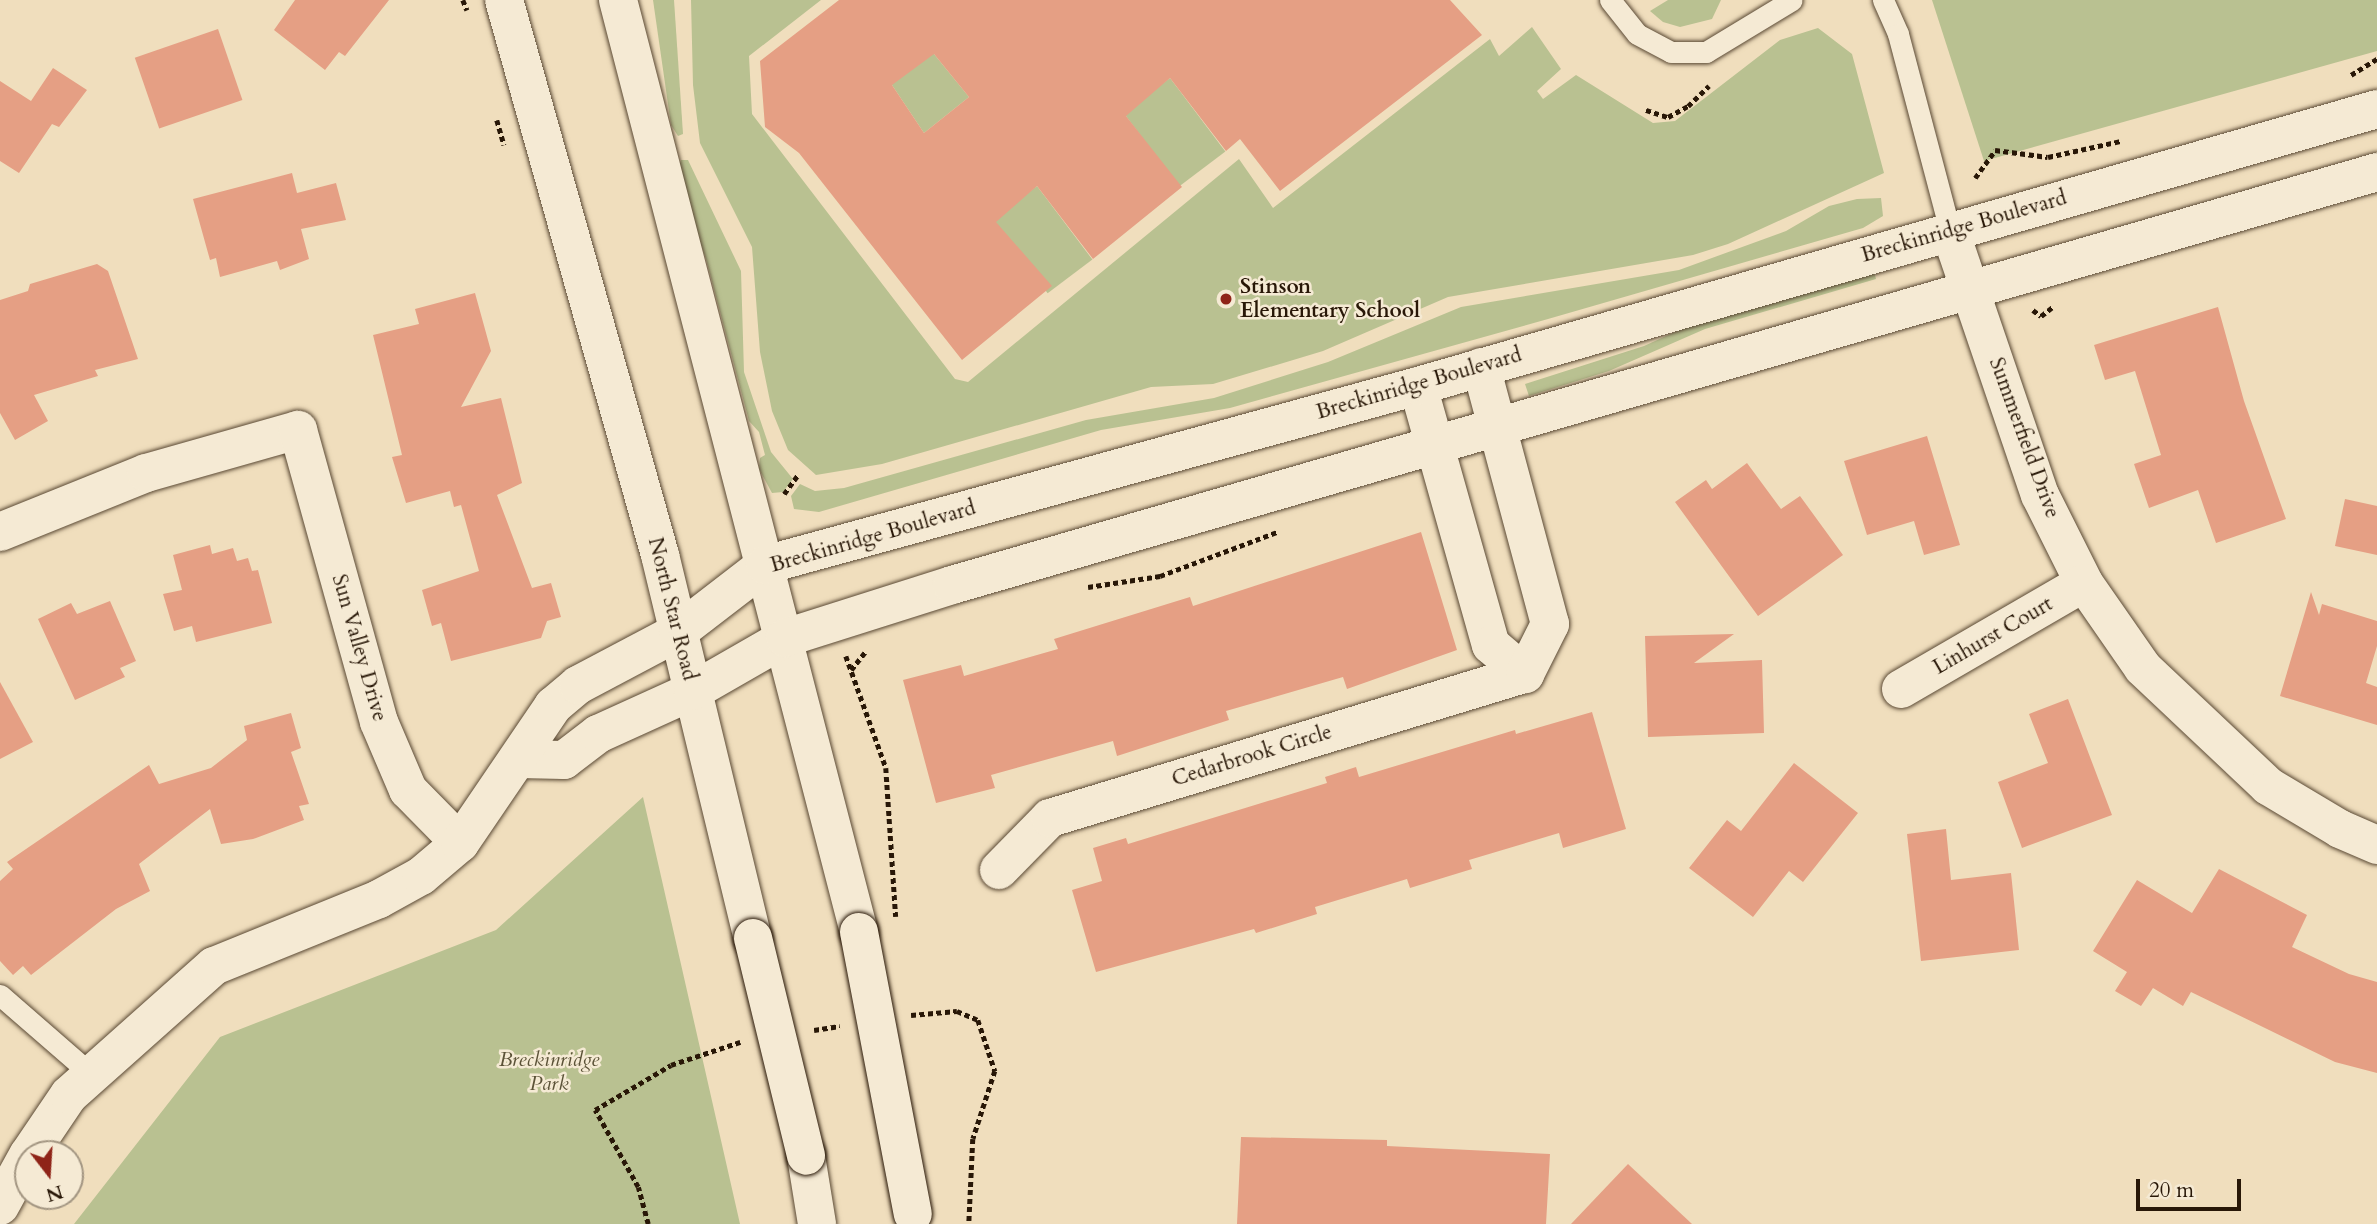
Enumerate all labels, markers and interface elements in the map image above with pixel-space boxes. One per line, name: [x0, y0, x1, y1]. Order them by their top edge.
street label: Breckinridge Boulevard: [1858, 186, 2070, 268]
place label: Stinson Elementary School: [1240, 274, 1420, 324]
marker: Stinson Elementary School: [1218, 291, 1234, 307]
street label: Breckinridge Boulevard: [1313, 343, 1525, 425]
street label: Summerfield Drive: [1983, 354, 2065, 522]
street label: Breckinridge Boulevard: [767, 496, 979, 578]
street label: North Star Road: [642, 535, 702, 683]
street label: Sun Valley Drive: [326, 572, 392, 724]
street label: Linhurst Court: [1929, 592, 2057, 680]
street label: Cedarbrook Circle: [1169, 720, 1335, 792]
park label: Breckinridge Park: [499, 1047, 599, 1097]
north arrow: [14, 1140, 84, 1210]
scale bar: [2139, 1164, 2244, 1208]
text: 20 m: [2149, 1176, 2194, 1205]
text: N: [43, 1178, 66, 1208]

